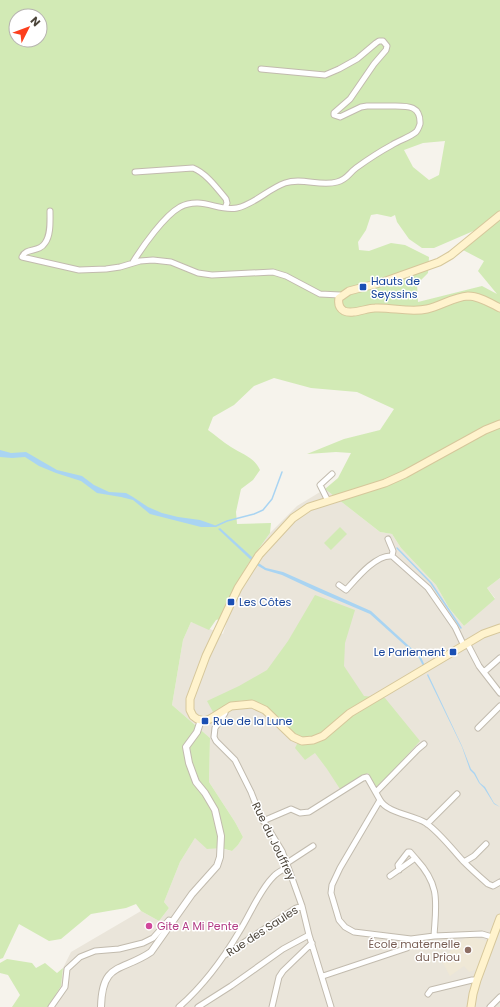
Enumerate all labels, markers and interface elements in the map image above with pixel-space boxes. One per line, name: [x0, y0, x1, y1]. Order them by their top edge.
north arrow: [8, 8, 48, 48]
text: N: [27, 13, 44, 30]
place label: Hauts de Seyssins: [371, 273, 420, 302]
marker: Hauts de Seyssins: [358, 282, 368, 292]
place label: Les Côtes: [239, 594, 292, 610]
marker: Les Côtes: [226, 597, 236, 607]
place label: Le Parlement: [374, 644, 445, 660]
marker: Le Parlement: [448, 647, 458, 657]
place label: Rue de la Lune: [213, 713, 293, 729]
marker: Rue de la Lune: [200, 716, 210, 726]
street label: Rue du Jouffrey: [248, 799, 300, 883]
street label: Rue des Saules: [223, 902, 301, 960]
place label: Gite A Mi Pente: [157, 918, 239, 934]
marker: Gite A Mi Pente: [144, 921, 154, 931]
place label: École maternelle du Priou: [368, 936, 460, 965]
marker: École maternelle du Priou: [463, 945, 473, 955]

